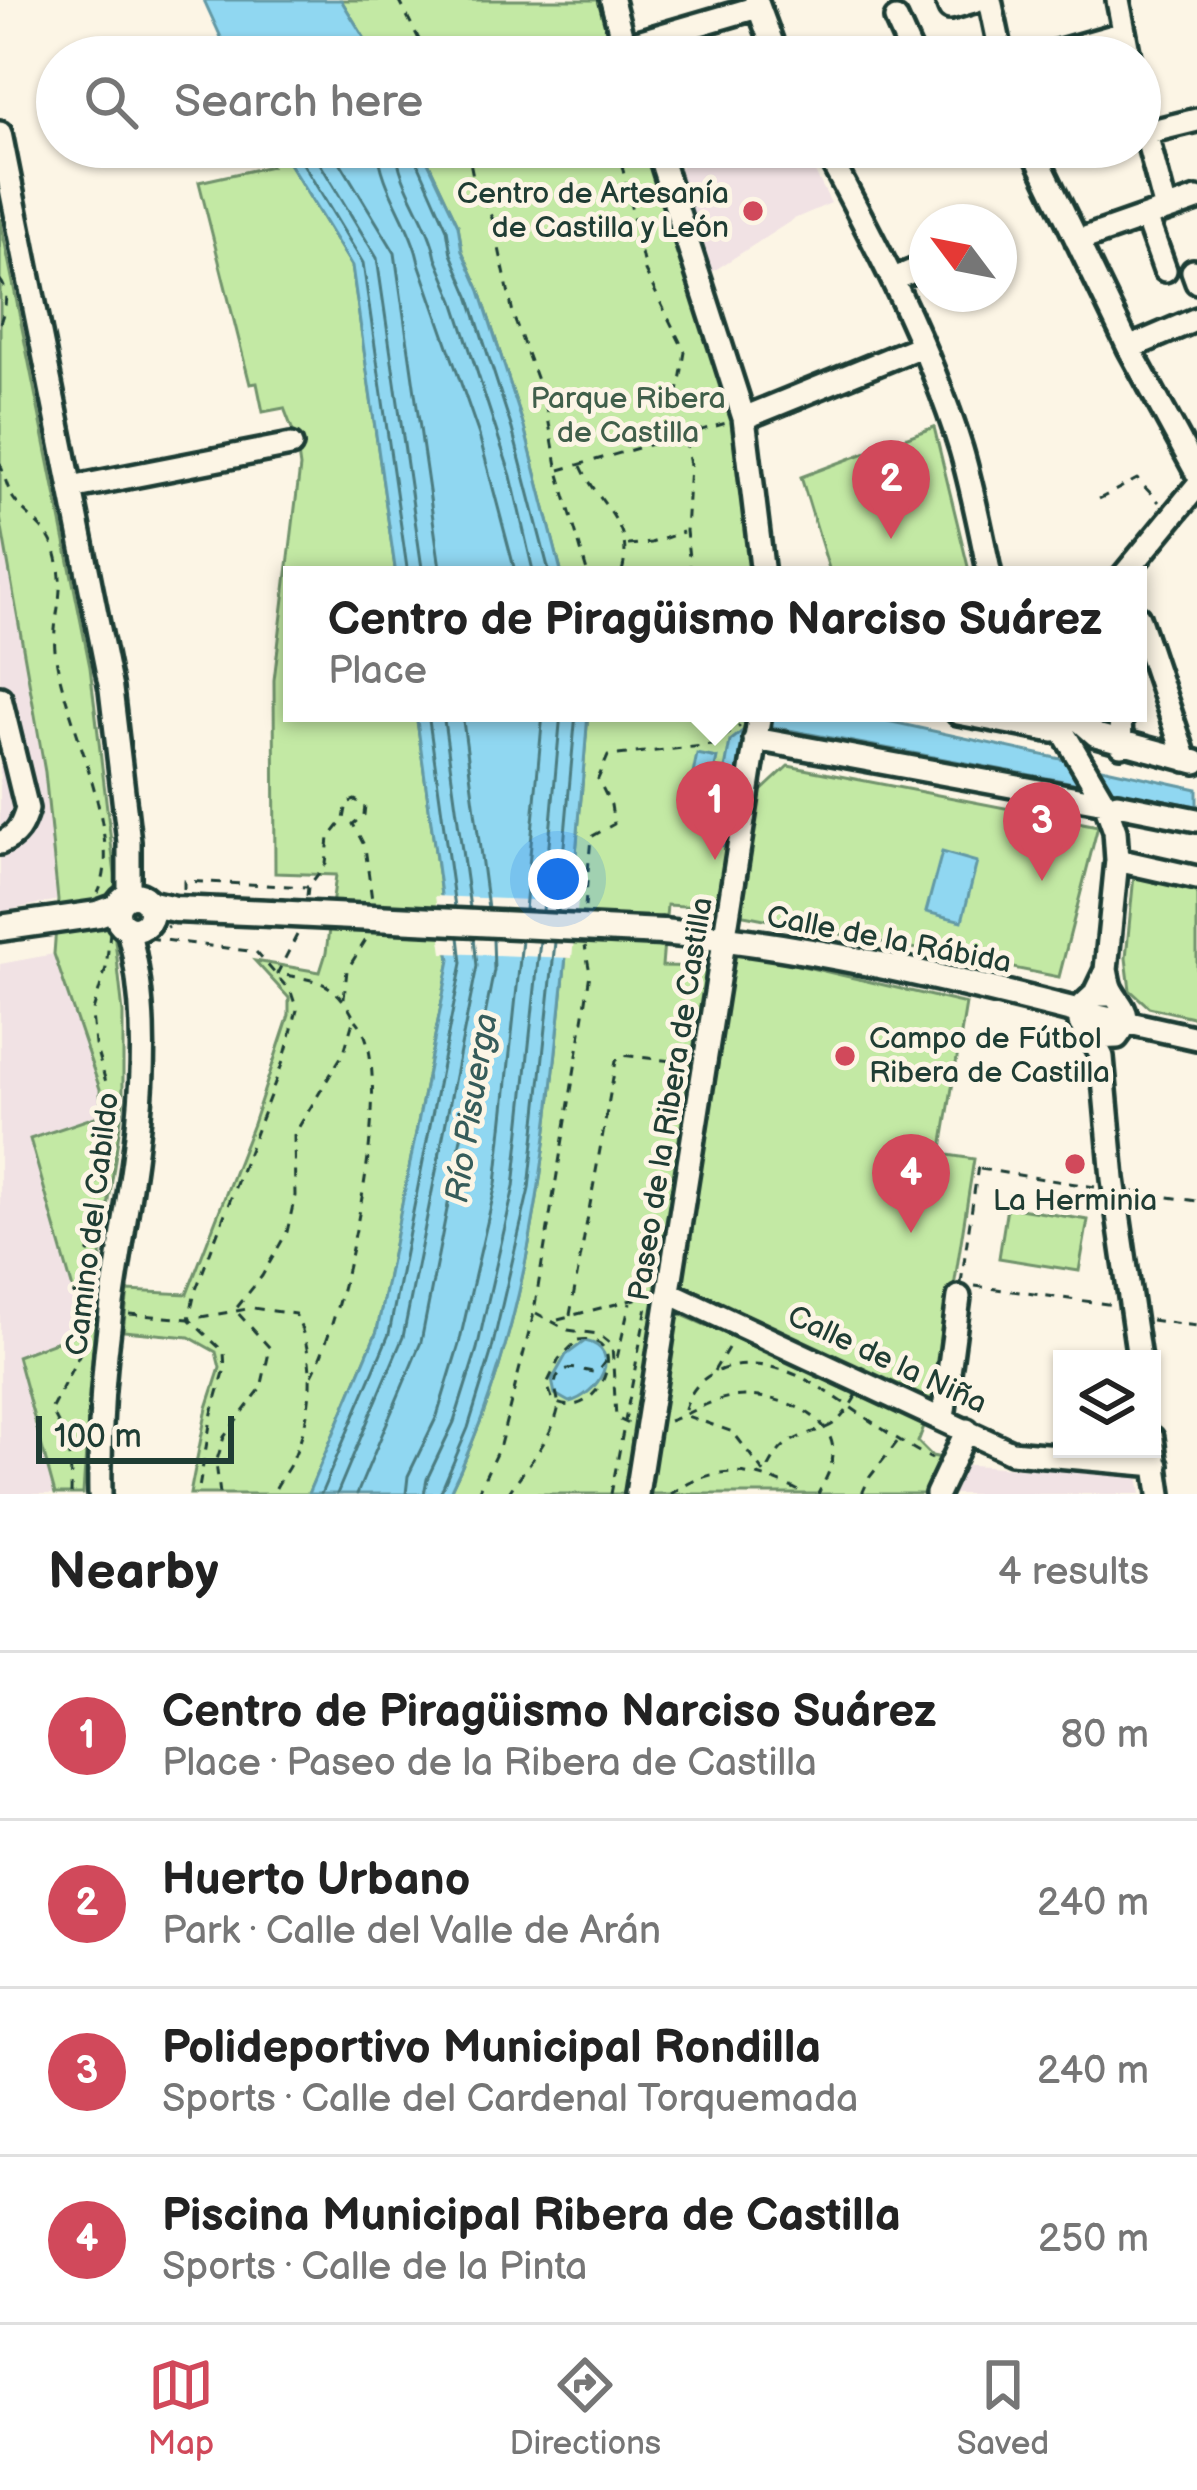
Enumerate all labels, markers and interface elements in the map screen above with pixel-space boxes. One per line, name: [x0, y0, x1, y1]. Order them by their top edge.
search box: [36, 36, 1161, 168]
icon: search: [78, 69, 144, 135]
text: Search here: [174, 75, 423, 130]
place label: Centro de Artesanía de Castilla y León: [457, 176, 729, 246]
marker: Centro de Artesanía de Castilla y León: [740, 198, 766, 224]
north arrow: [909, 204, 1017, 312]
park label: Parque Ribera de Castilla: [530, 381, 726, 451]
pin: 2: [852, 440, 930, 539]
popup: [283, 566, 1147, 722]
text: Centro de Piragüismo Narciso Suárez: [328, 593, 1102, 648]
text: Place: [328, 648, 427, 695]
pin: 1: [676, 761, 754, 860]
pin: 3: [1003, 782, 1081, 881]
your location: [528, 849, 588, 909]
street label: Paseo de la Ribera de Castilla: [621, 895, 721, 1303]
street label: Calle de la Rábida: [764, 899, 1014, 981]
water label: Río Pisuerga: [437, 1010, 507, 1206]
place label: Campo de Fútbol Ribera de Castilla: [869, 1021, 1110, 1091]
marker: Campo de Fútbol Ribera de Castilla: [832, 1043, 858, 1069]
street label: Camino del Cabildo: [59, 1090, 127, 1358]
pin: 4: [872, 1134, 950, 1233]
marker: La Herminia: [1062, 1151, 1088, 1177]
place label: La Herminia: [993, 1183, 1157, 1219]
street label: Calle de la Niña: [782, 1298, 992, 1422]
map controls: [1053, 1350, 1161, 1458]
button: layers: [1053, 1350, 1161, 1458]
scale bar: [36, 1410, 234, 1463]
text: 100 m: [54, 1417, 142, 1457]
text: Nearby: [48, 1542, 219, 1603]
text: 4 results: [998, 1549, 1149, 1596]
text: Centro de Piragüismo Narciso Suárez: [162, 1685, 936, 1740]
text: 1: [79, 1712, 95, 1759]
text: 80 m: [1061, 1712, 1149, 1759]
text: Place · Paseo de la Ribera de Castilla: [162, 1740, 817, 1787]
text: Huerto Urbano: [162, 1853, 470, 1908]
text: 2: [75, 1880, 99, 1927]
text: 240 m: [1037, 1880, 1149, 1927]
text: Park · Calle del Valle de Arán: [162, 1908, 661, 1955]
text: Polideportivo Municipal Rondilla: [162, 2021, 821, 2076]
text: 3: [76, 2048, 98, 2095]
text: 240 m: [1037, 2048, 1149, 2095]
text: Sports · Calle del Cardenal Torquemada: [162, 2076, 858, 2123]
text: Piscina Municipal Ribera de Castilla: [162, 2189, 901, 2244]
text: 4: [76, 2216, 98, 2263]
text: 250 m: [1038, 2216, 1149, 2263]
text: Sports · Calle de la Pinta: [162, 2244, 587, 2291]
tab: Map: [148, 2352, 214, 2464]
tab: Directions: [509, 2352, 661, 2464]
tab: Saved: [957, 2352, 1049, 2464]

